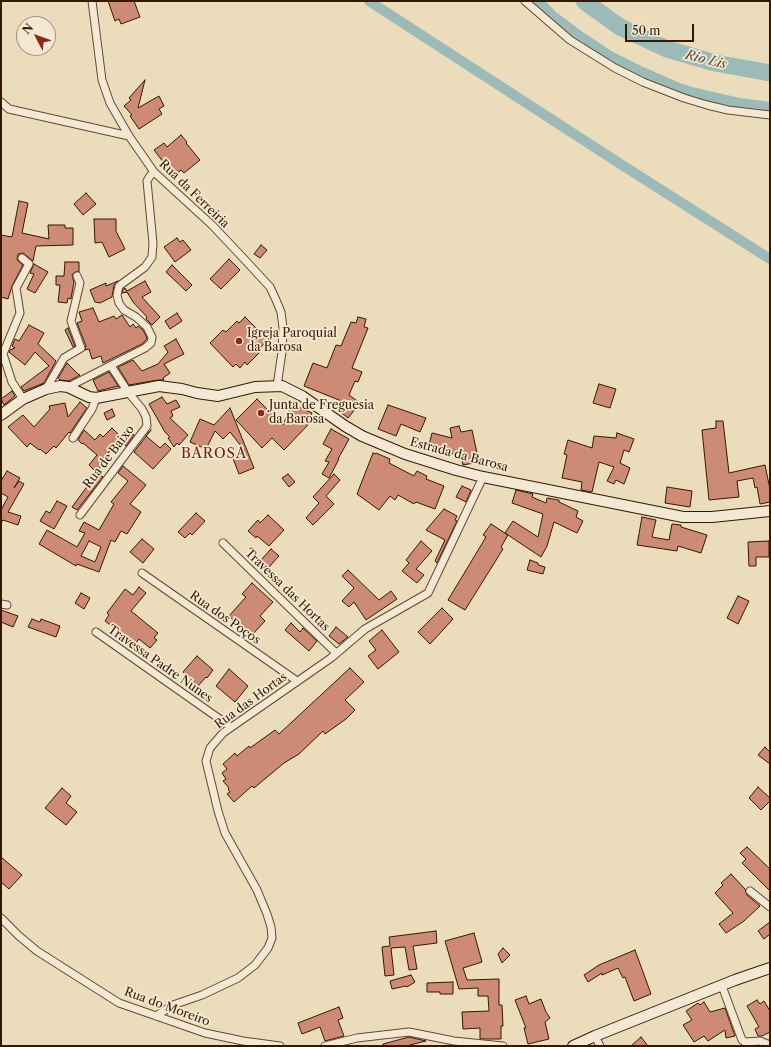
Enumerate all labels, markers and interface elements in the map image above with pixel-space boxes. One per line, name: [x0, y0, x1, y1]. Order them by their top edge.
north arrow: [16, 16, 56, 56]
scale bar: [627, 16, 696, 42]
text: N: [19, 21, 36, 37]
text: 50 m: [632, 23, 661, 38]
water label: Rio Lis: [684, 47, 728, 73]
street label: Rua da Ferreiria: [156, 157, 232, 231]
place label: Igreja Paroquial da Barosa: [247, 327, 337, 355]
marker: Igreja Paroquial da Barosa: [234, 336, 244, 346]
place label: Junta de Freguesia da Barosa: [269, 399, 374, 427]
marker: Junta de Freguesia da Barosa: [256, 408, 266, 418]
street label: Rua de Baixo: [81, 423, 137, 491]
street label: Estrada da Barosa: [408, 435, 510, 475]
district label: BAROSA: [181, 446, 247, 462]
street label: Travessa das Hortas: [242, 546, 332, 634]
street label: Rua dos Poços: [187, 588, 263, 648]
street label: Travessa Padre Nunes: [105, 622, 215, 706]
street label: Rua das Hortas: [212, 670, 290, 732]
street label: Rua do Moreiro: [122, 985, 212, 1029]

